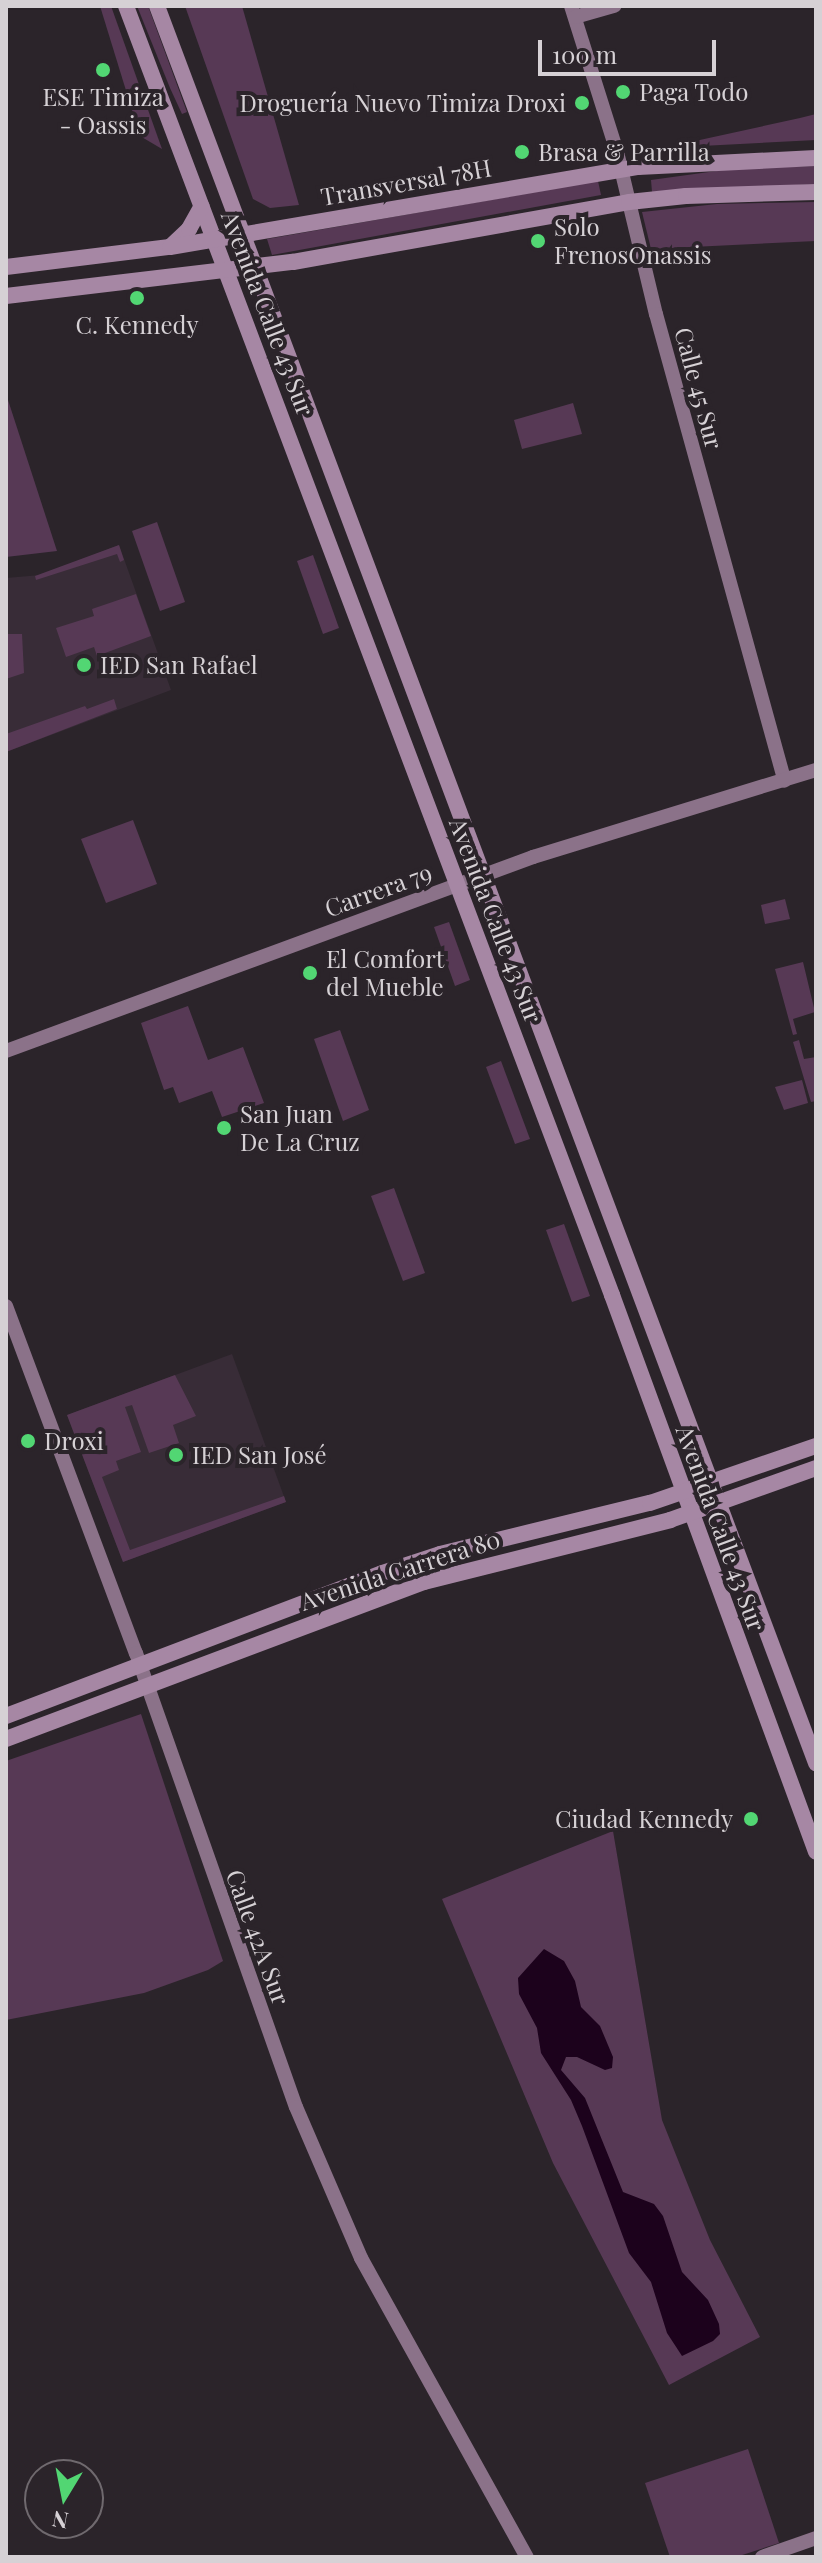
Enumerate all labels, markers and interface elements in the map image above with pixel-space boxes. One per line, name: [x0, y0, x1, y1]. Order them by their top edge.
scale bar: [542, 24, 720, 74]
text: 100 m: [552, 38, 617, 70]
marker: ESE Timiza - Oassis: [94, 61, 112, 79]
place label: Paga Todo: [639, 78, 749, 106]
place label: ESE Timiza - Oassis: [42, 83, 164, 139]
marker: Paga Todo: [614, 83, 632, 101]
place label: Droguería Nuevo Timiza Droxi: [238, 89, 566, 117]
marker: Droguería Nuevo Timiza Droxi: [573, 94, 591, 112]
place label: Brasa & Parrilla: [538, 138, 710, 166]
marker: Brasa & Parrilla: [513, 143, 531, 161]
street label: Transversal 78H: [318, 153, 494, 211]
street label: Avenida Calle 43 Sur: [216, 206, 320, 420]
place label: Solo FrenosOnassis: [554, 213, 711, 269]
marker: Solo FrenosOnassis: [529, 232, 547, 250]
marker: C. Kennedy: [128, 289, 146, 307]
place label: C. Kennedy: [75, 311, 199, 339]
street label: Calle 45 Sur: [669, 324, 729, 452]
place label: IED San Rafael: [100, 651, 258, 679]
marker: IED San Rafael: [75, 656, 93, 674]
street label: Avenida Calle 43 Sur: [444, 813, 548, 1027]
street label: Carrera 79: [320, 857, 436, 923]
place label: El Comfort del Mueble: [326, 945, 444, 1001]
marker: El Comfort del Mueble: [301, 964, 319, 982]
place label: San Juan De La Cruz: [240, 1100, 360, 1156]
marker: San Juan De La Cruz: [215, 1119, 233, 1137]
street label: Avenida Calle 43 Sur: [670, 1421, 772, 1635]
place label: Droxi: [44, 1427, 104, 1455]
marker: Droxi: [19, 1432, 37, 1450]
place label: IED San José: [192, 1441, 327, 1469]
marker: IED San José: [167, 1446, 185, 1464]
street label: Avenida Carrera 80: [296, 1524, 504, 1616]
place label: Ciudad Kennedy: [555, 1805, 733, 1833]
marker: Ciudad Kennedy: [740, 1808, 762, 1830]
street label: Calle 42A Sur: [220, 1865, 296, 2009]
north arrow: [24, 2459, 104, 2539]
text: N: [50, 2505, 71, 2537]

